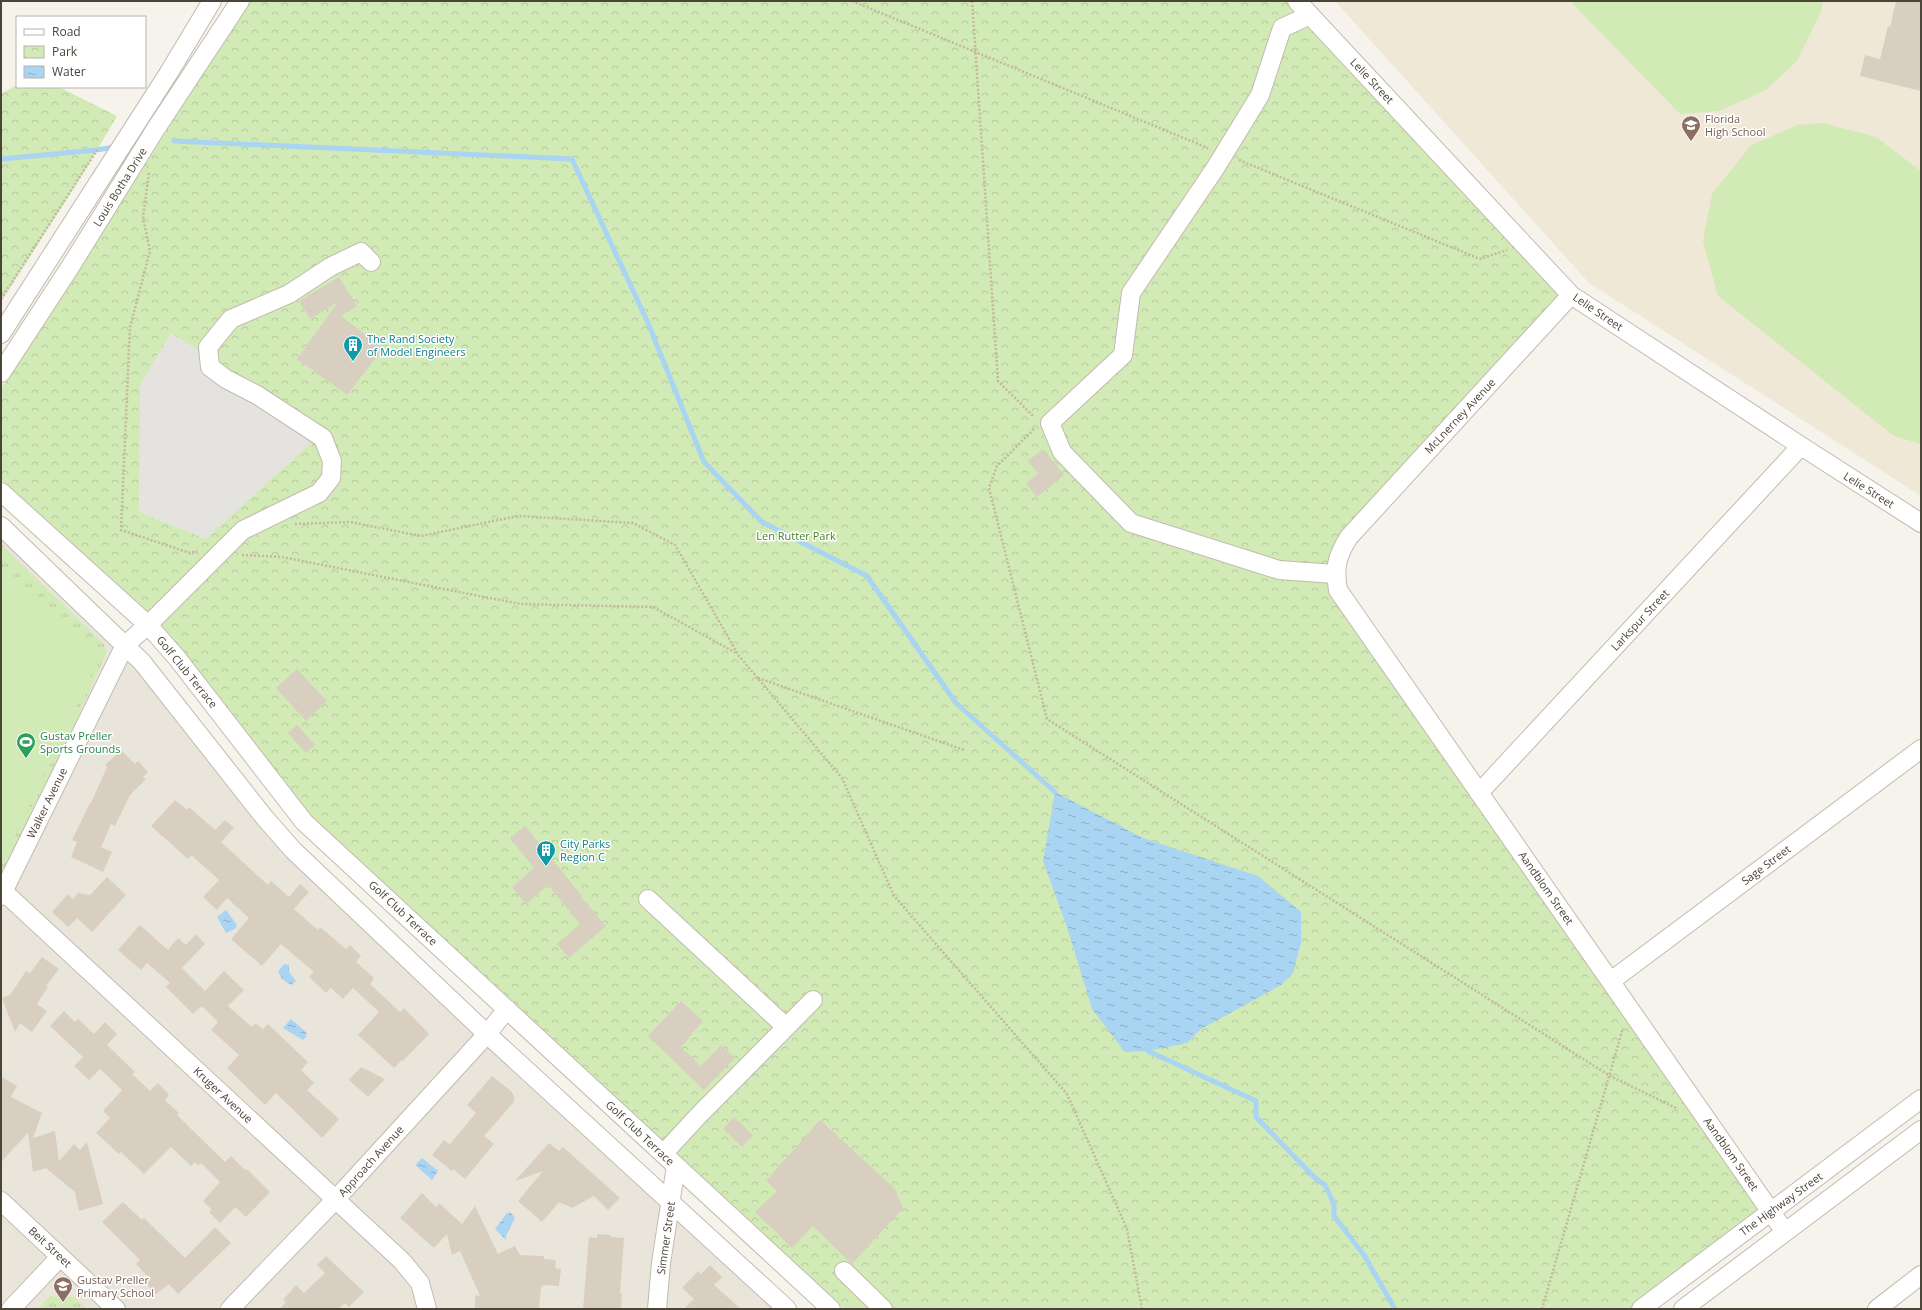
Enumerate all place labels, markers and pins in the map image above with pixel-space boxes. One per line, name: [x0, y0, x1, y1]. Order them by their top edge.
place label: Florida High School: [1705, 111, 1766, 139]
school or university icon: Florida High School: [1680, 114, 1702, 142]
place label: The Rand Society of Model Engineers: [367, 331, 466, 359]
building icon: The Rand Society of Model Engineers: [342, 334, 364, 362]
place label: Gustav Preller Sports Grounds: [40, 728, 120, 756]
sports icon: Gustav Preller Sports Grounds: [15, 731, 37, 759]
place label: City Parks Region C: [560, 836, 610, 864]
building icon: City Parks Region C: [535, 839, 557, 867]
place label: Gustav Preller Primary School: [77, 1272, 154, 1300]
school or university icon: Gustav Preller Primary School: [52, 1275, 74, 1303]

